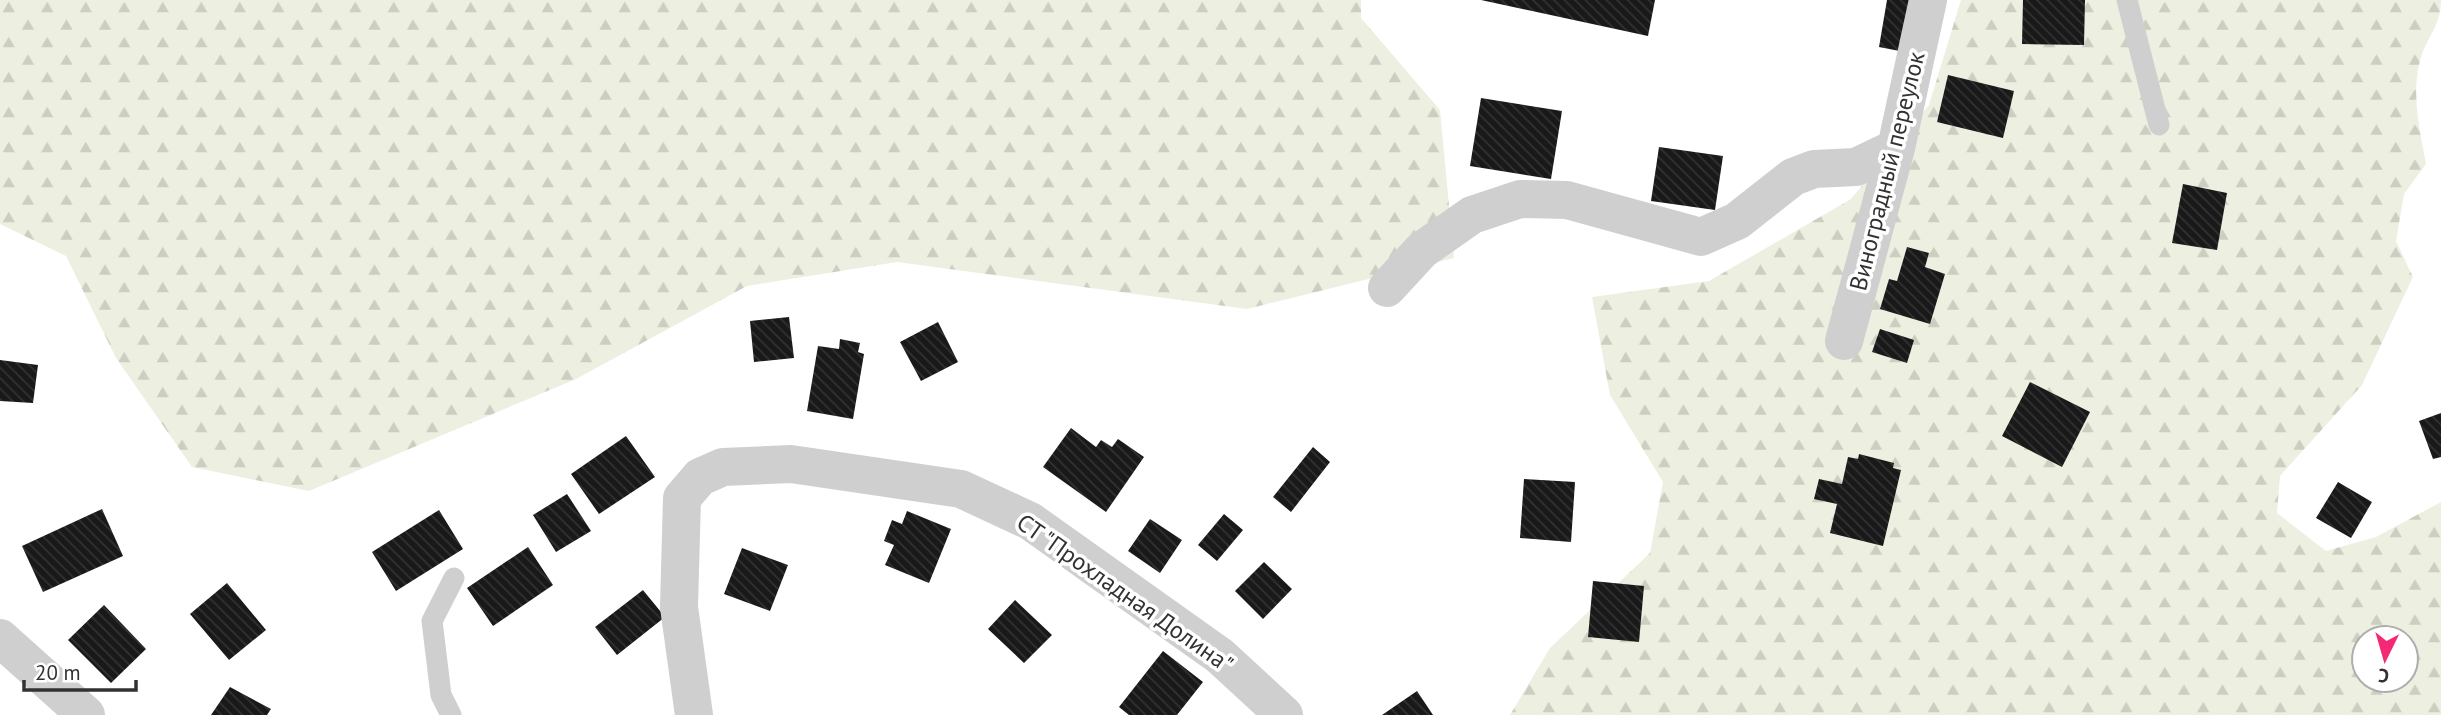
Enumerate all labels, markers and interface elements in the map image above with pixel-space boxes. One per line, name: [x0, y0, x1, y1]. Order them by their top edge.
street label: Виноградный переулок: [1842, 48, 1932, 294]
street label: СТ "Прохладная Долина": [1011, 507, 1239, 679]
north arrow: [2350, 624, 2420, 694]
scale bar: [24, 648, 136, 692]
text: 20 m: [35, 659, 81, 686]
text: С: [2377, 663, 2390, 688]

